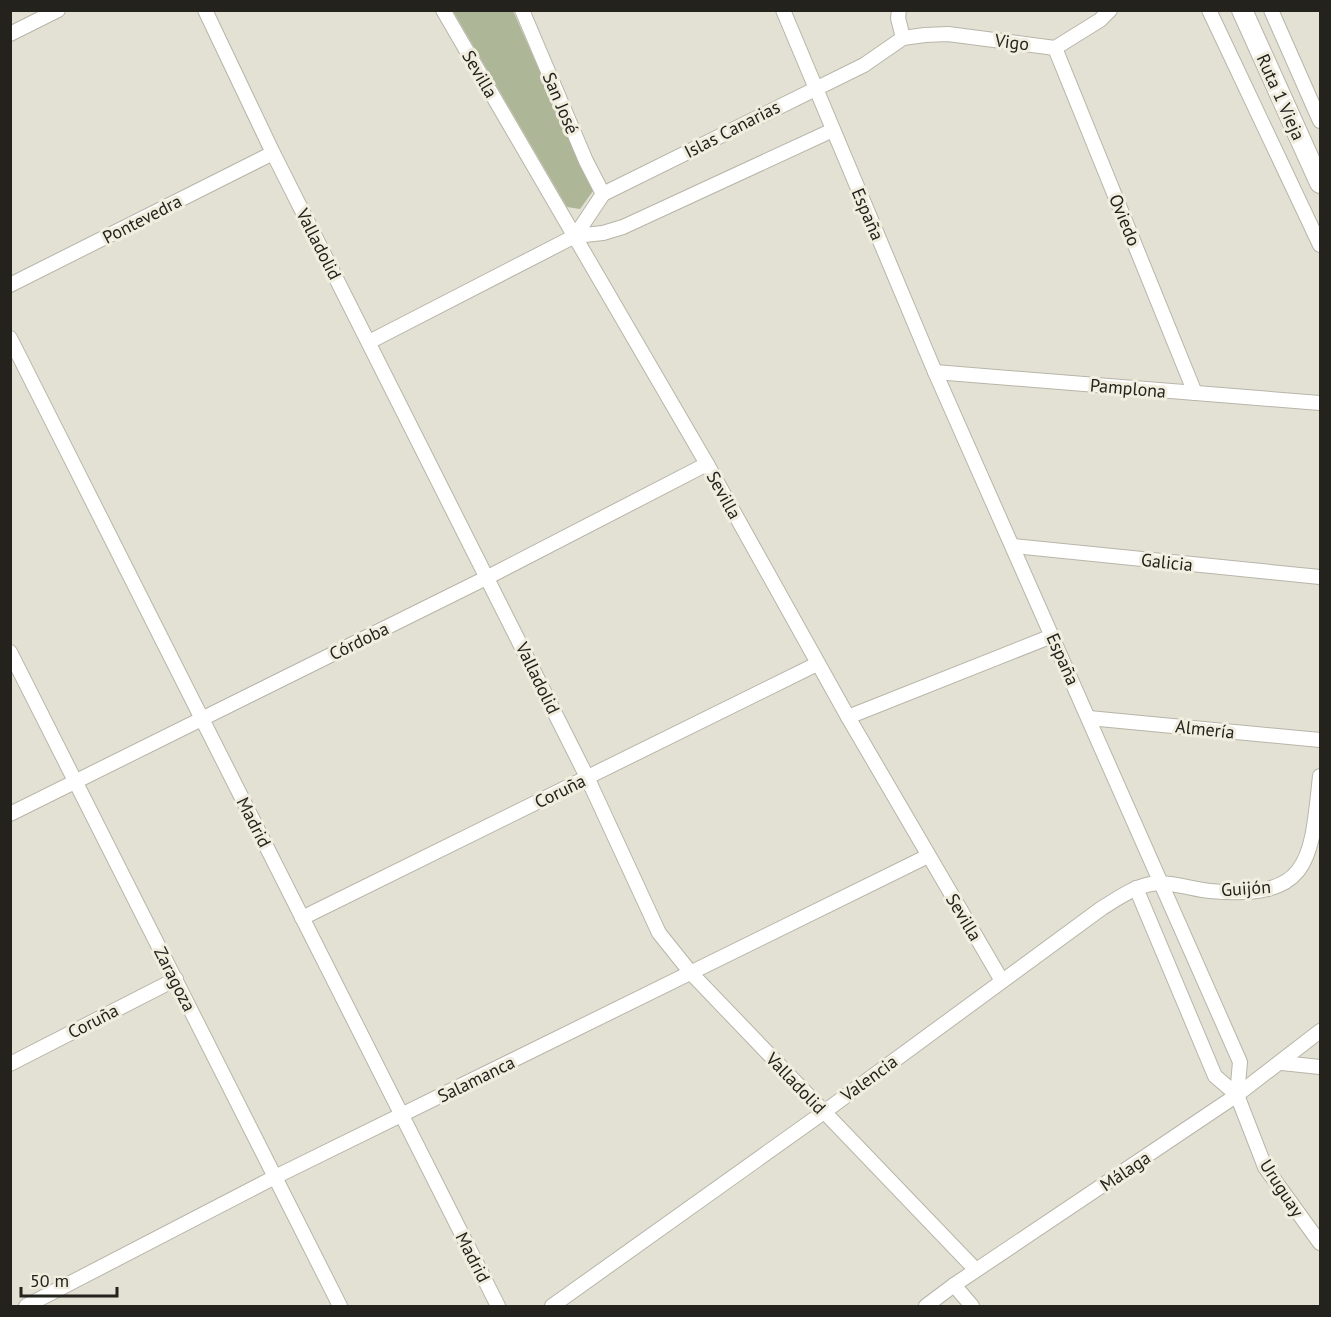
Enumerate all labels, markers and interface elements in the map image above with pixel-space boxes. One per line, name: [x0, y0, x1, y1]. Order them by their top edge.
street label: Vigo: [993, 28, 1030, 56]
street label: Sevilla: [457, 46, 503, 102]
street label: Ruta 1 Vieja: [1252, 50, 1310, 144]
street label: San José: [538, 69, 584, 137]
street label: Islas Canarias: [680, 95, 784, 163]
street label: España: [847, 184, 889, 244]
street label: Pontevedra: [99, 189, 185, 249]
street label: Oviedo: [1104, 191, 1146, 249]
street label: Valladolid: [291, 204, 347, 283]
street label: Pamplona: [1089, 373, 1167, 403]
street label: Sevilla: [702, 467, 746, 523]
street label: Galicia: [1140, 548, 1194, 576]
street label: Córdoba: [325, 617, 393, 665]
street label: España: [1041, 629, 1085, 689]
street label: Valladolid: [510, 638, 565, 718]
street label: Almería: [1174, 714, 1236, 744]
street label: Coruña: [531, 769, 589, 813]
street label: Madrid: [232, 793, 276, 851]
street label: Guijón: [1220, 875, 1272, 901]
street label: Sevilla: [941, 889, 987, 945]
street label: Zaragoza: [149, 943, 201, 1015]
street label: Coruña: [64, 999, 122, 1043]
street label: Valladolid: [760, 1047, 831, 1119]
street label: Salamanca: [434, 1050, 518, 1108]
street label: Valencia: [835, 1050, 902, 1107]
street label: Málaga: [1095, 1146, 1155, 1196]
street label: Uruguay: [1255, 1155, 1309, 1222]
street label: Madrid: [451, 1228, 495, 1286]
scale bar: [21, 1260, 117, 1298]
text: 50 m: [30, 1269, 69, 1292]

